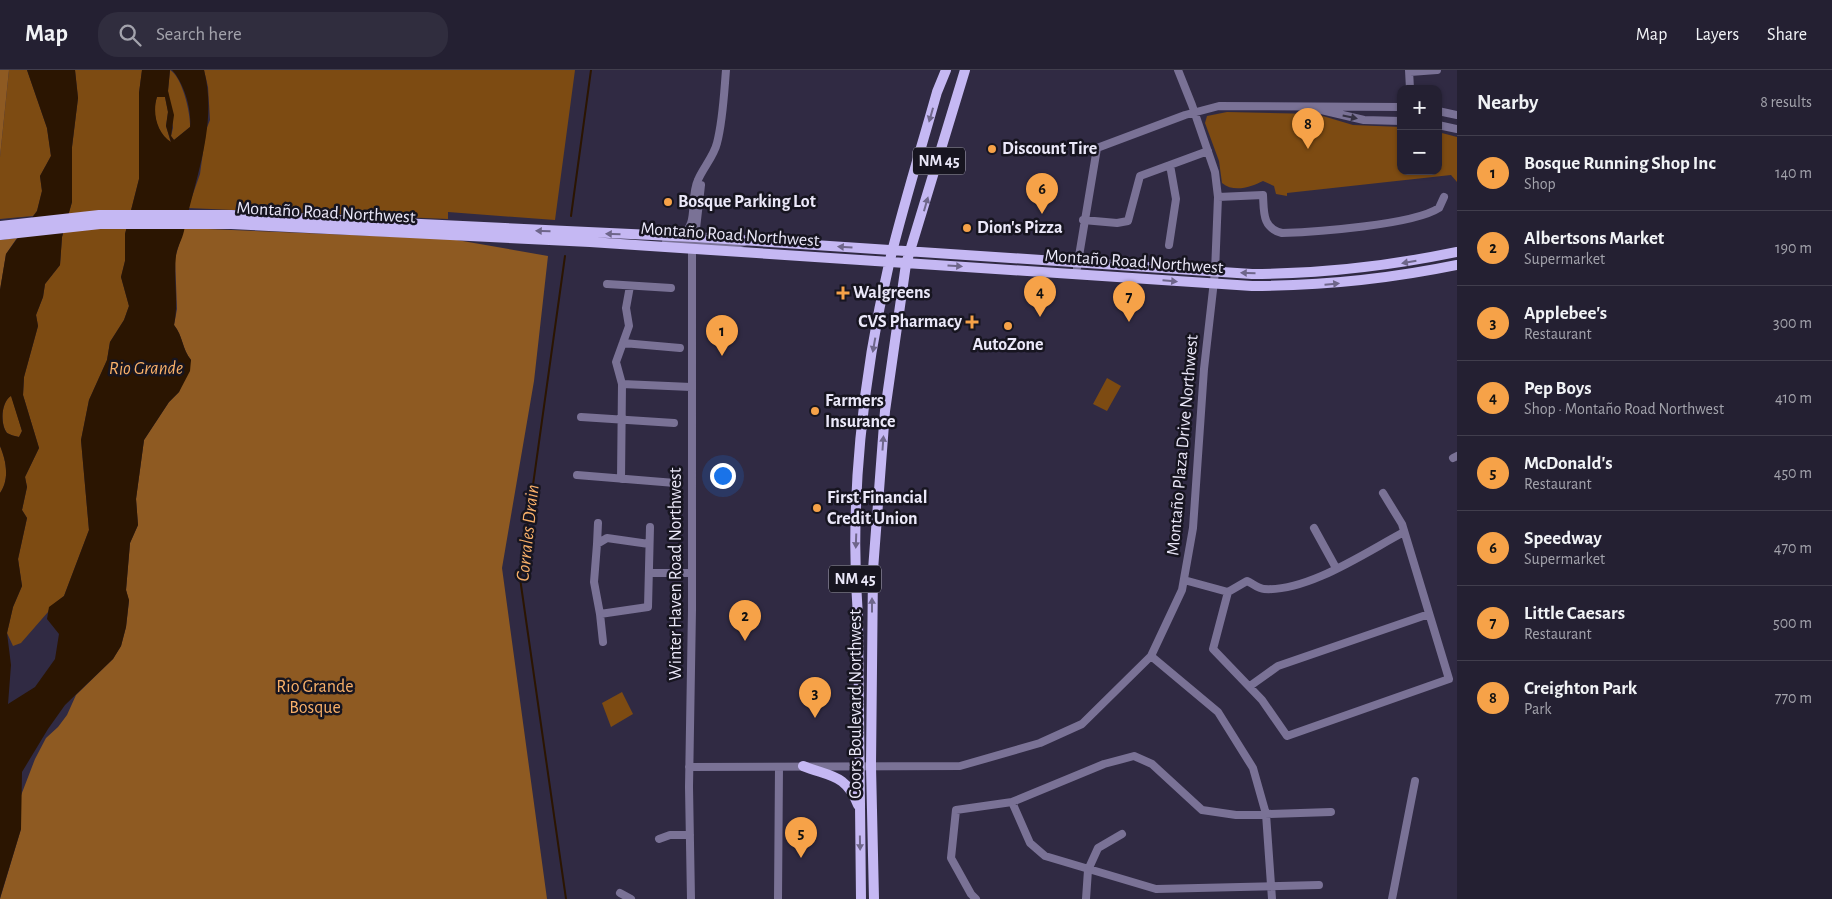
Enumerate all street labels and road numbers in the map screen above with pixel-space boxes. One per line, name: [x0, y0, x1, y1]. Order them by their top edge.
road number: NM 45: [913, 148, 965, 174]
street label: Montaño Road Northwest: [236, 199, 416, 227]
street label: Montaño Road Northwest: [640, 220, 820, 250]
street label: Montaño Road Northwest: [1044, 247, 1224, 277]
street label: Montaño Plaza Drive Northwest: [1164, 334, 1202, 556]
street label: Winter Haven Road Northwest: [667, 467, 685, 680]
road number: NM 45: [829, 566, 881, 592]
street label: Coors Boulevard Northwest: [847, 609, 865, 799]

